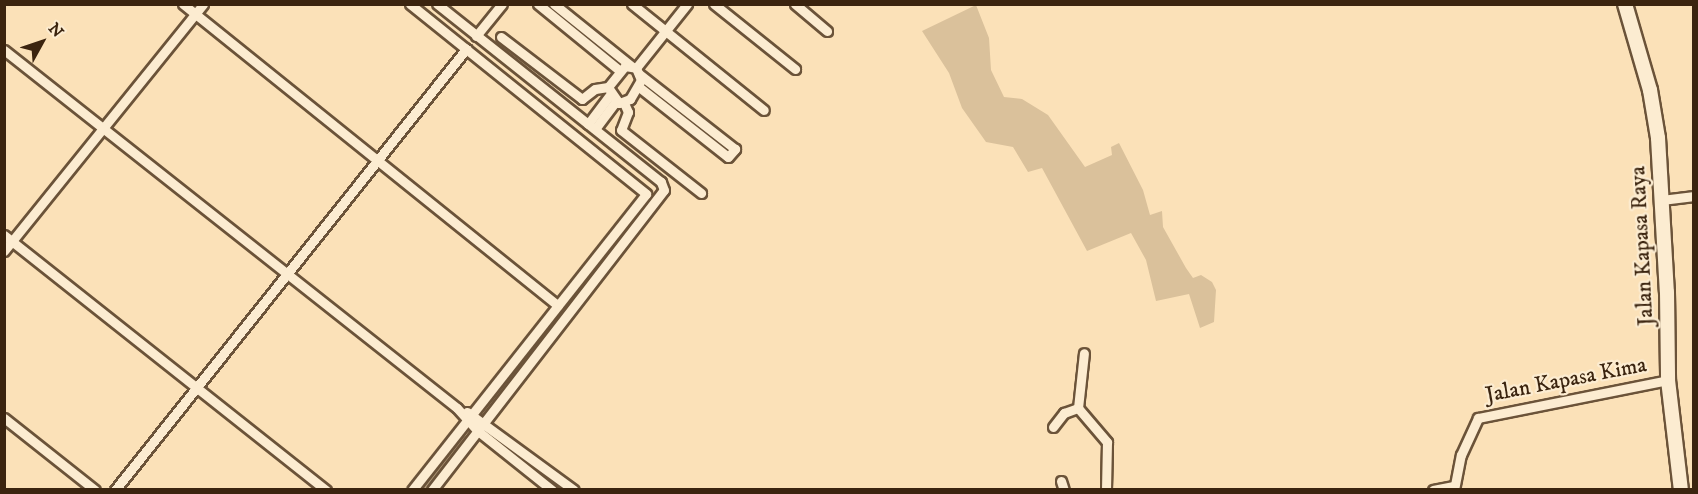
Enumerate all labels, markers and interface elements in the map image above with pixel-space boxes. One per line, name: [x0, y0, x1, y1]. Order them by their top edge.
north arrow: [12, 12, 72, 72]
text: N: [44, 19, 68, 42]
street label: Jalan Kapasa Raya: [1625, 165, 1659, 327]
street label: Jalan Kapasa Kima: [1483, 351, 1649, 409]

